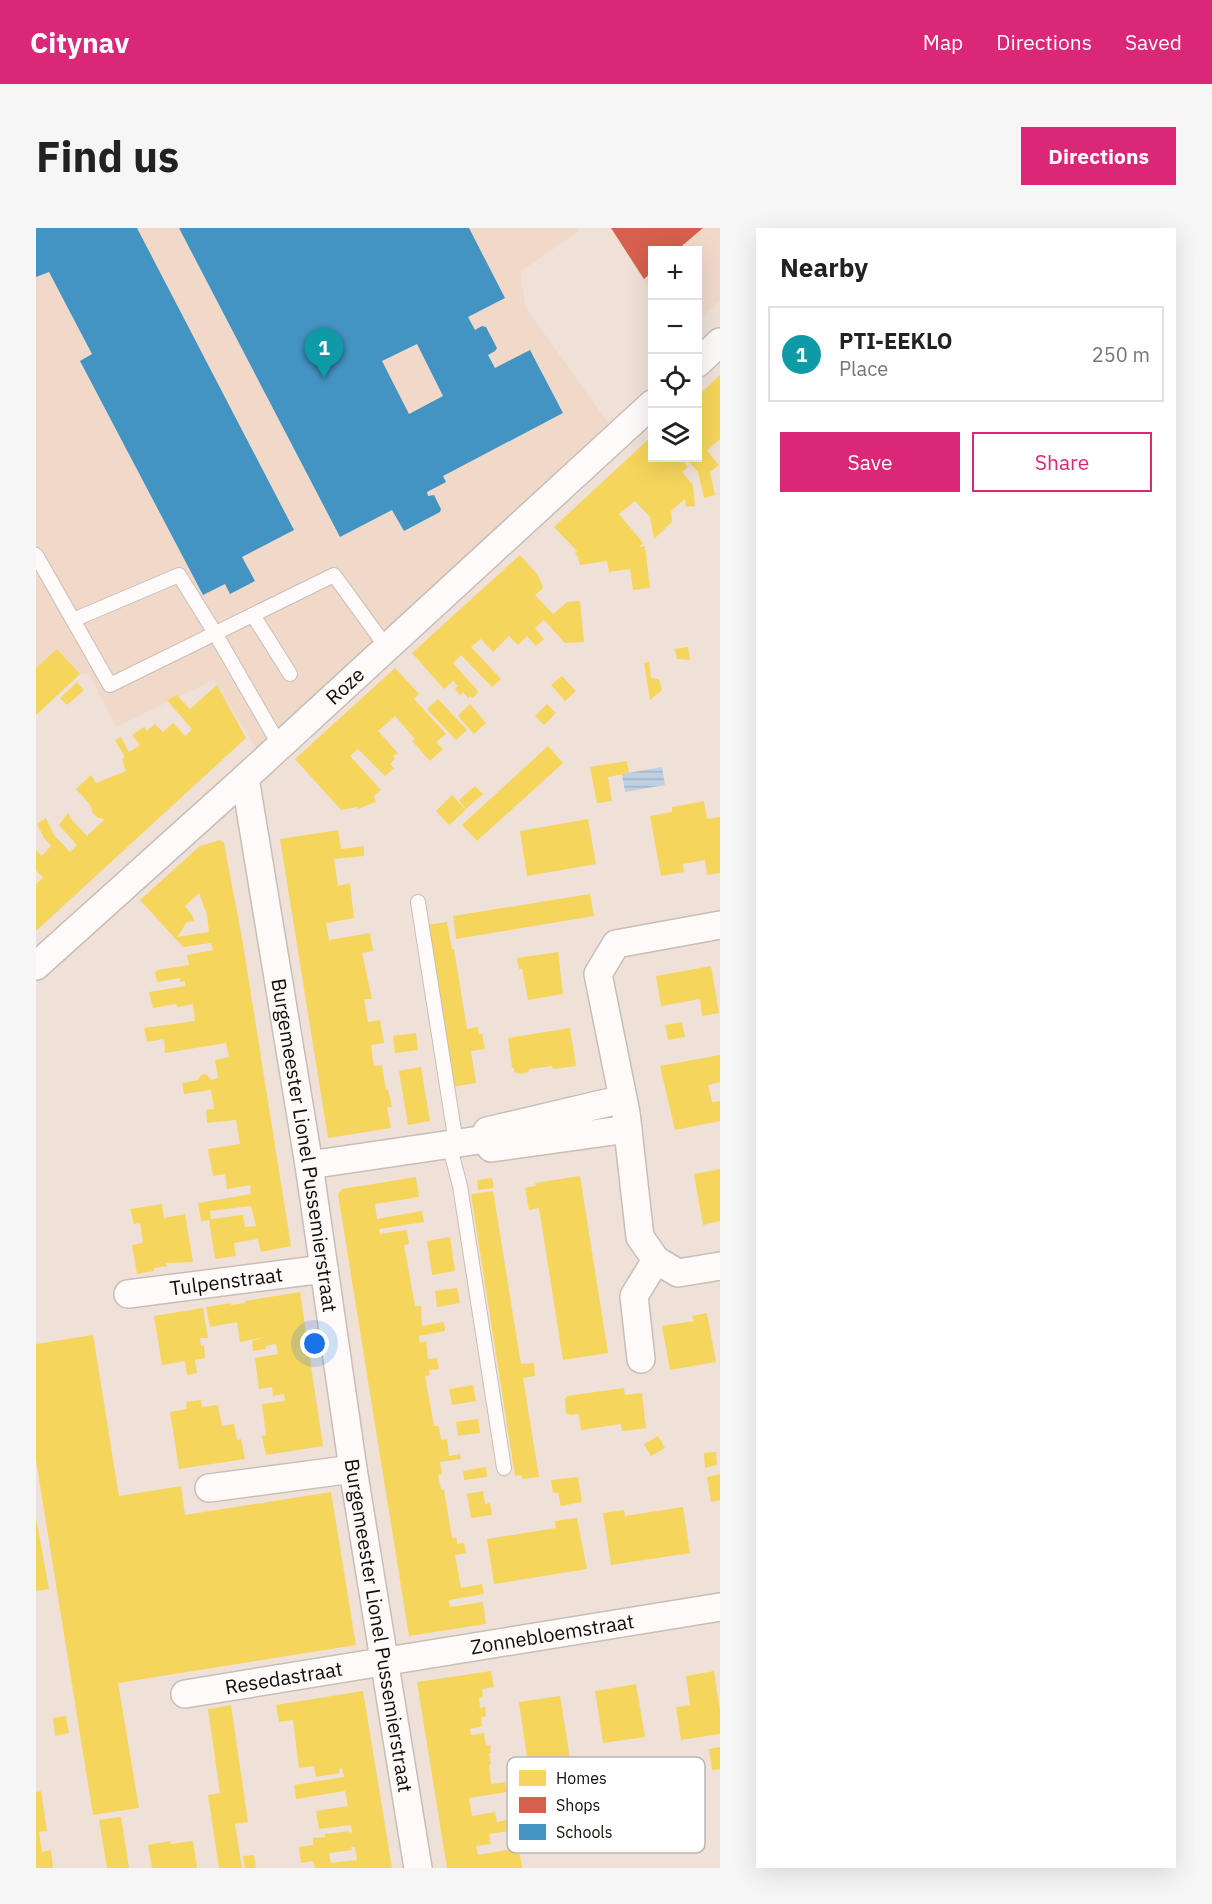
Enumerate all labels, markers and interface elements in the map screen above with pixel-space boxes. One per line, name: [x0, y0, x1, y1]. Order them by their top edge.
text: Citynav: [30, 24, 129, 61]
text: Map: [923, 28, 963, 56]
text: Directions: [996, 28, 1092, 56]
text: Saved: [1125, 28, 1182, 56]
button: Directions: [1021, 127, 1176, 185]
text: Find us: [36, 129, 179, 184]
map controls: [648, 246, 702, 462]
button: +: [648, 246, 702, 300]
text: Nearby: [780, 250, 868, 284]
button: −: [648, 300, 702, 354]
text: PTI-EEKLO: [839, 326, 952, 355]
pin: 1: [304, 328, 344, 378]
text: 1: [796, 341, 808, 368]
text: 250 m: [1092, 341, 1150, 368]
button: locate: [648, 354, 702, 408]
text: Place: [839, 355, 888, 382]
button: layers: [648, 408, 702, 462]
button: Save: [780, 432, 960, 492]
button: Share: [972, 432, 1152, 492]
street label: Roze: [319, 661, 370, 710]
street label: Burgemeester Lionel Pussemierstraat: [265, 976, 344, 1314]
street label: Tulpenstraat: [168, 1260, 284, 1302]
your location: [300, 1329, 329, 1358]
street label: Burgemeester Lionel Pussemierstraat: [339, 1457, 419, 1794]
street label: Zonnebloemstraat: [468, 1607, 636, 1660]
street label: Resedastraat: [223, 1655, 344, 1700]
legend: [507, 1757, 705, 1853]
text: Homes: [556, 1768, 607, 1788]
text: Shops: [556, 1795, 600, 1815]
text: Schools: [556, 1822, 613, 1842]

